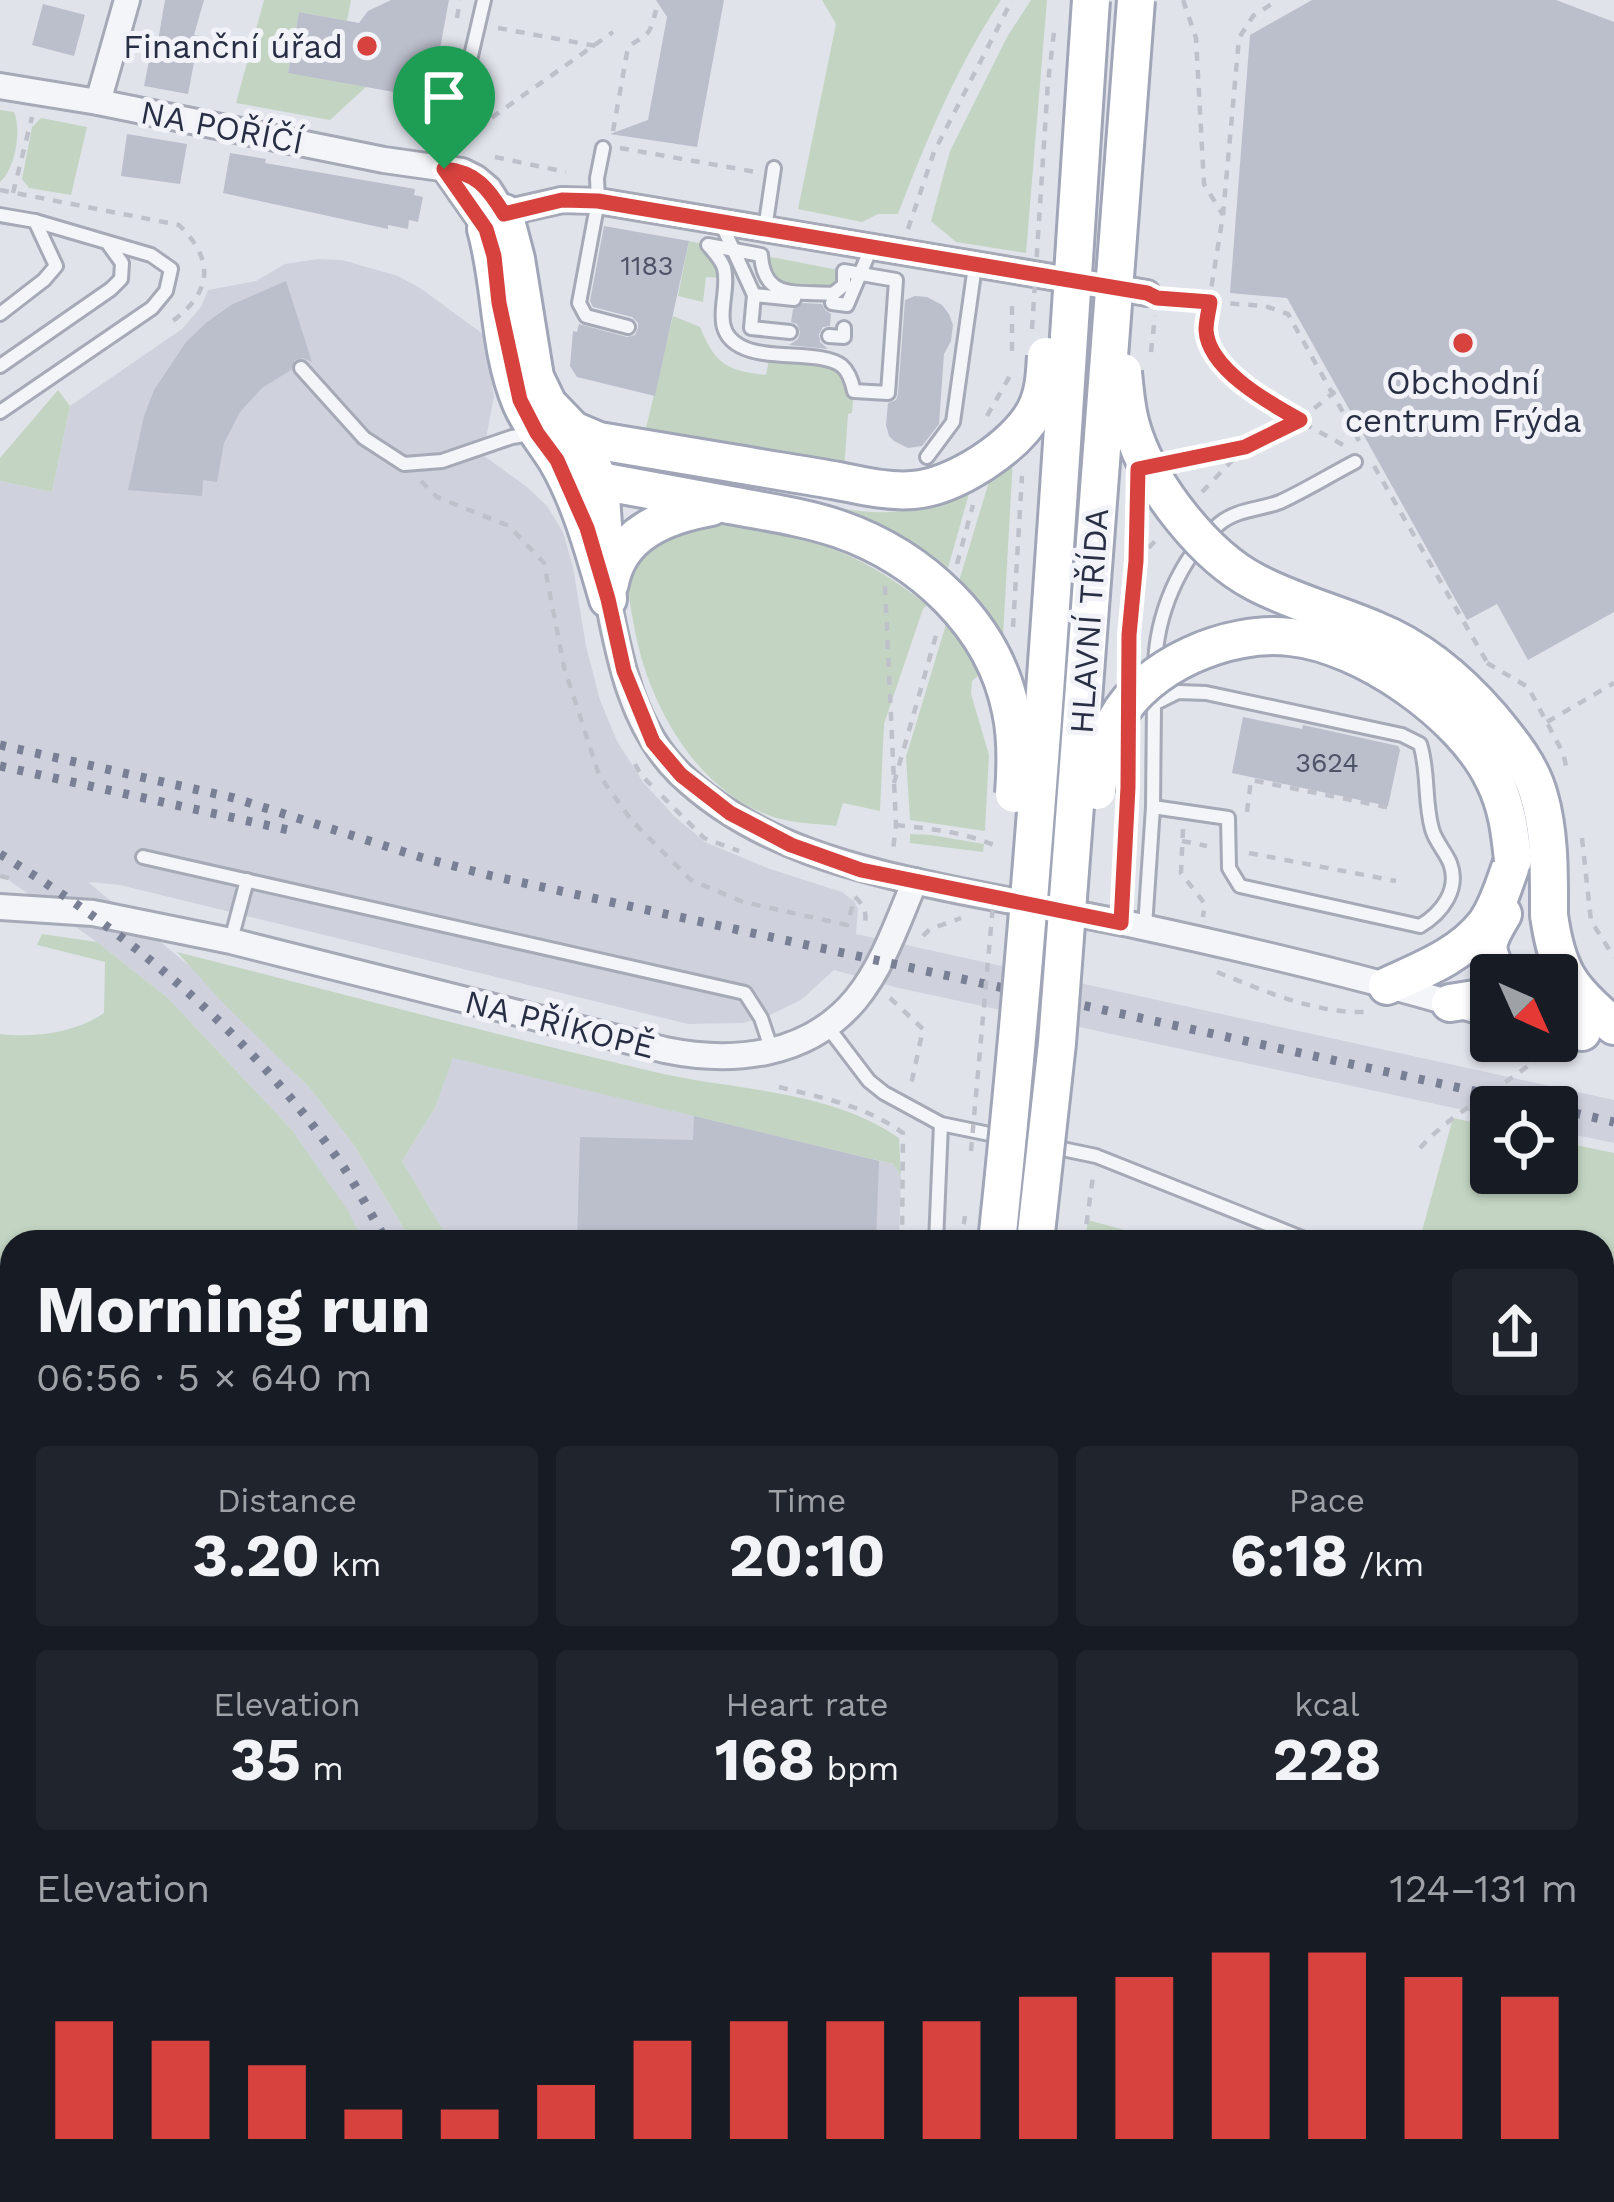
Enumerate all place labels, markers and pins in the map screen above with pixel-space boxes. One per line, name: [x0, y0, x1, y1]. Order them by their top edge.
place label: Finanční úřad: [123, 27, 343, 66]
marker: Finanční úřad: [354, 33, 380, 59]
pin: [393, 46, 495, 169]
marker: Obchodní centrum Frýda: [1450, 330, 1476, 356]
place label: Obchodní centrum Frýda: [1345, 363, 1581, 440]

